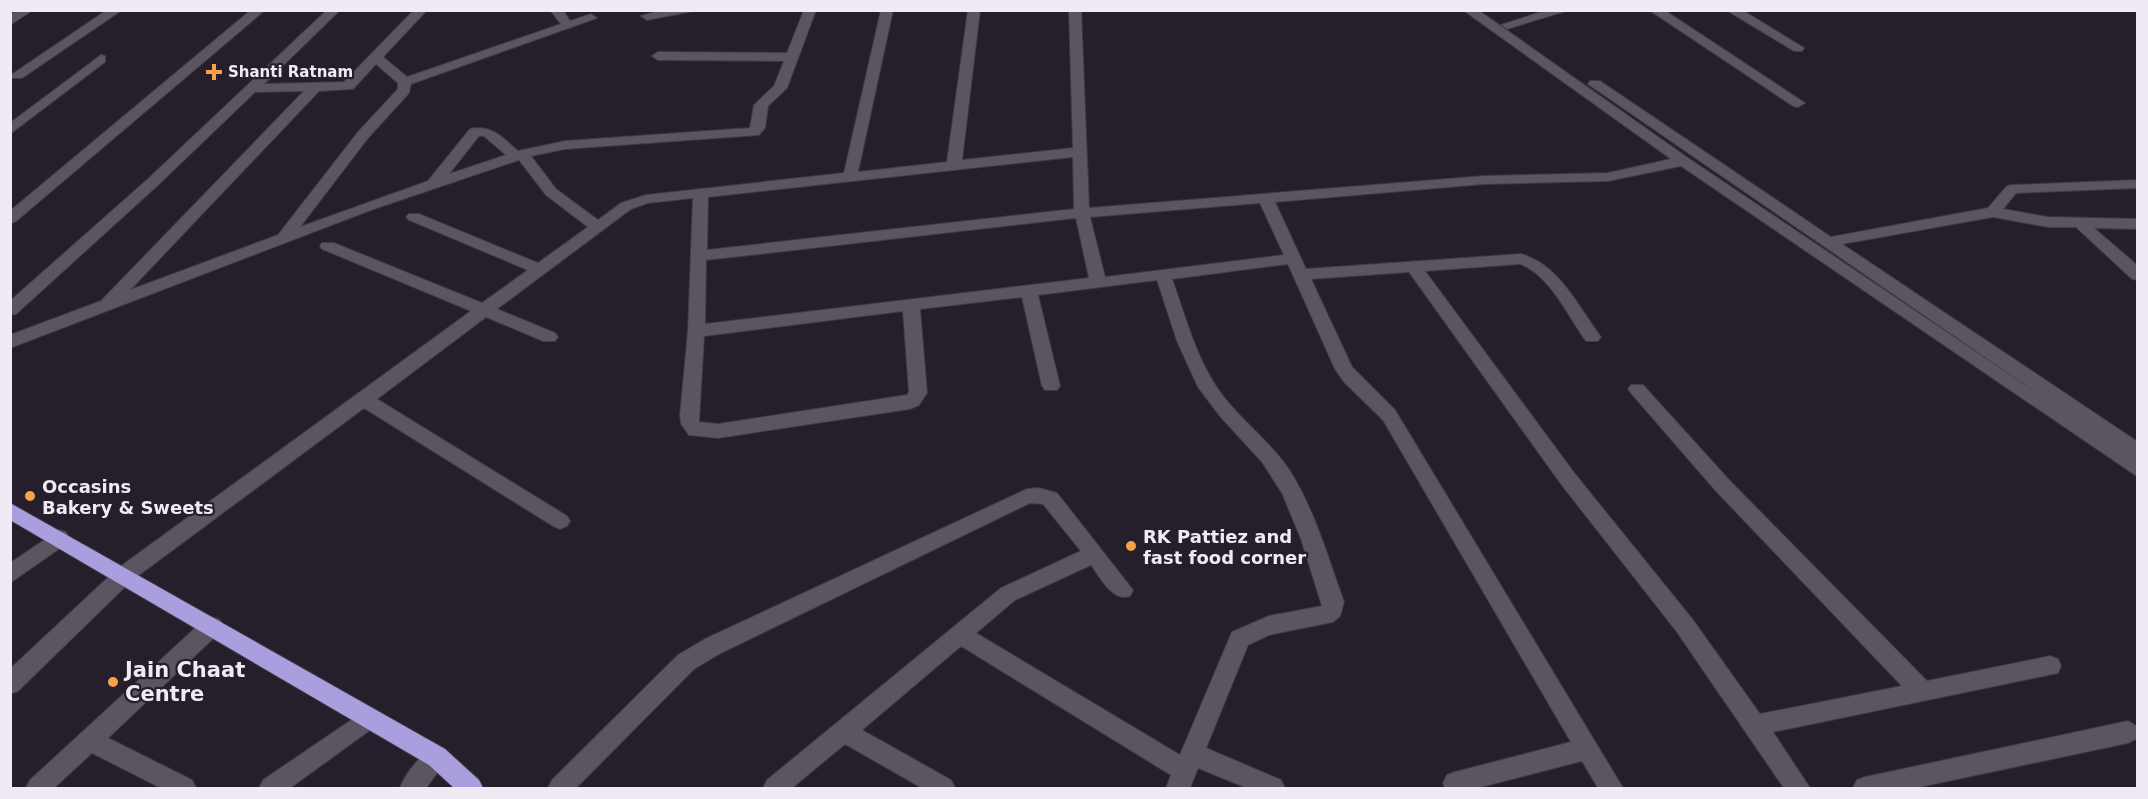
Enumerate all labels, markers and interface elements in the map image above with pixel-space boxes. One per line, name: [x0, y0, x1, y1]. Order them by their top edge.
marker: Shanti Ratnam: [205, 63, 223, 81]
place label: Shanti Ratnam: [228, 63, 353, 81]
place label: Occasins Bakery & Sweets: [42, 476, 214, 518]
marker: Occasins Bakery & Sweets: [23, 489, 37, 503]
place label: RK Pattiez and fast food corner: [1143, 526, 1306, 568]
marker: RK Pattiez and fast food corner: [1124, 539, 1138, 553]
place label: Jain Chaat Centre: [123, 658, 245, 706]
marker: Jain Chaat Centre: [106, 675, 120, 689]

